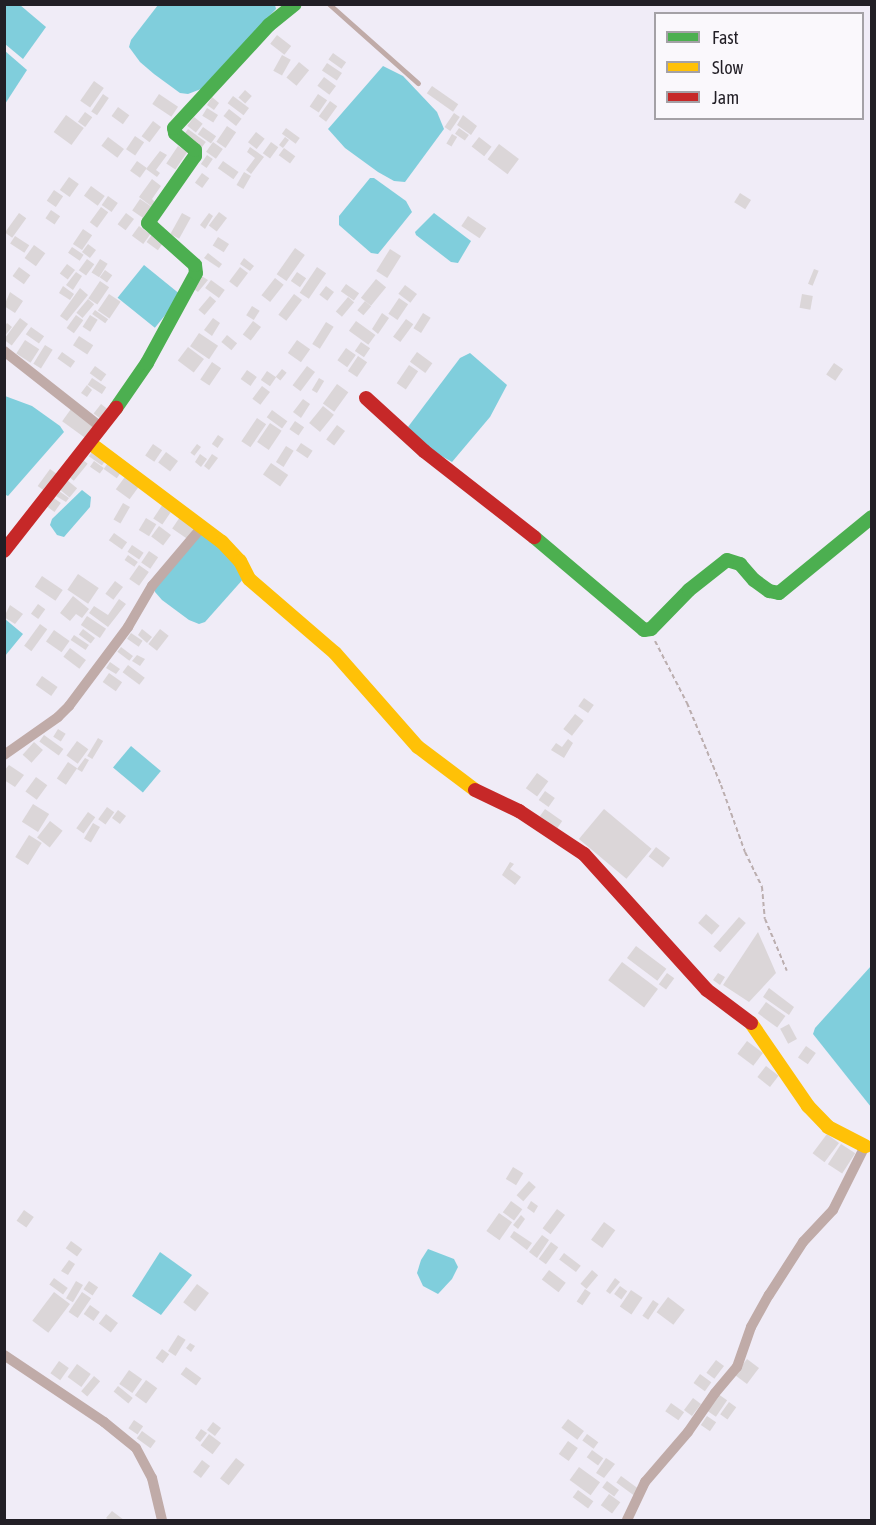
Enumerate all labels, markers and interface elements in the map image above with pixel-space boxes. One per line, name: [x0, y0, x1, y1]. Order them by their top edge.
legend: [654, 12, 864, 120]
text: Fast: [712, 27, 739, 48]
text: Slow: [712, 57, 743, 78]
text: Jam: [712, 87, 739, 108]

